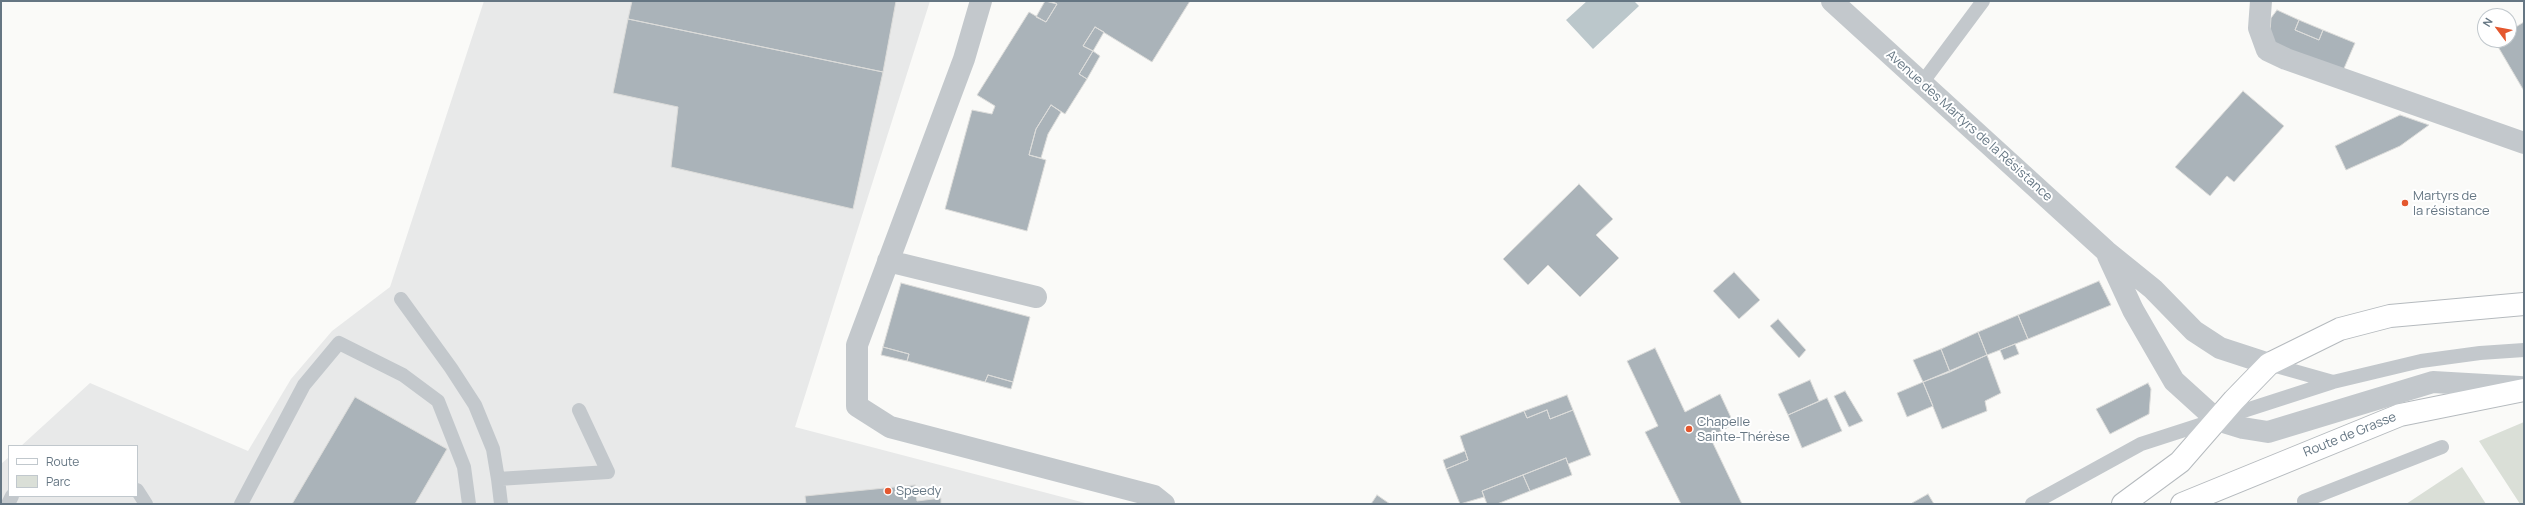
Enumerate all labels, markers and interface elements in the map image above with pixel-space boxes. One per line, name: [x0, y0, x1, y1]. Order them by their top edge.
north arrow: [2477, 8, 2517, 48]
text: N: [2479, 15, 2496, 29]
street label: Avenue des Martyrs de la Résistance: [1883, 47, 2055, 205]
place label: Martyrs de la résistance: [2413, 188, 2490, 219]
marker: Martyrs de la résistance: [2400, 198, 2410, 208]
street label: Route de Grasse: [2301, 409, 2399, 461]
place label: Chapelle Sainte-Thérèse: [1697, 414, 1790, 445]
marker: Chapelle Sainte-Thérèse: [1684, 424, 1694, 434]
legend: [8, 445, 138, 497]
text: Route: [46, 453, 79, 470]
text: Parc: [46, 473, 70, 490]
place label: Speedy: [896, 483, 941, 499]
marker: Speedy: [883, 486, 893, 496]

